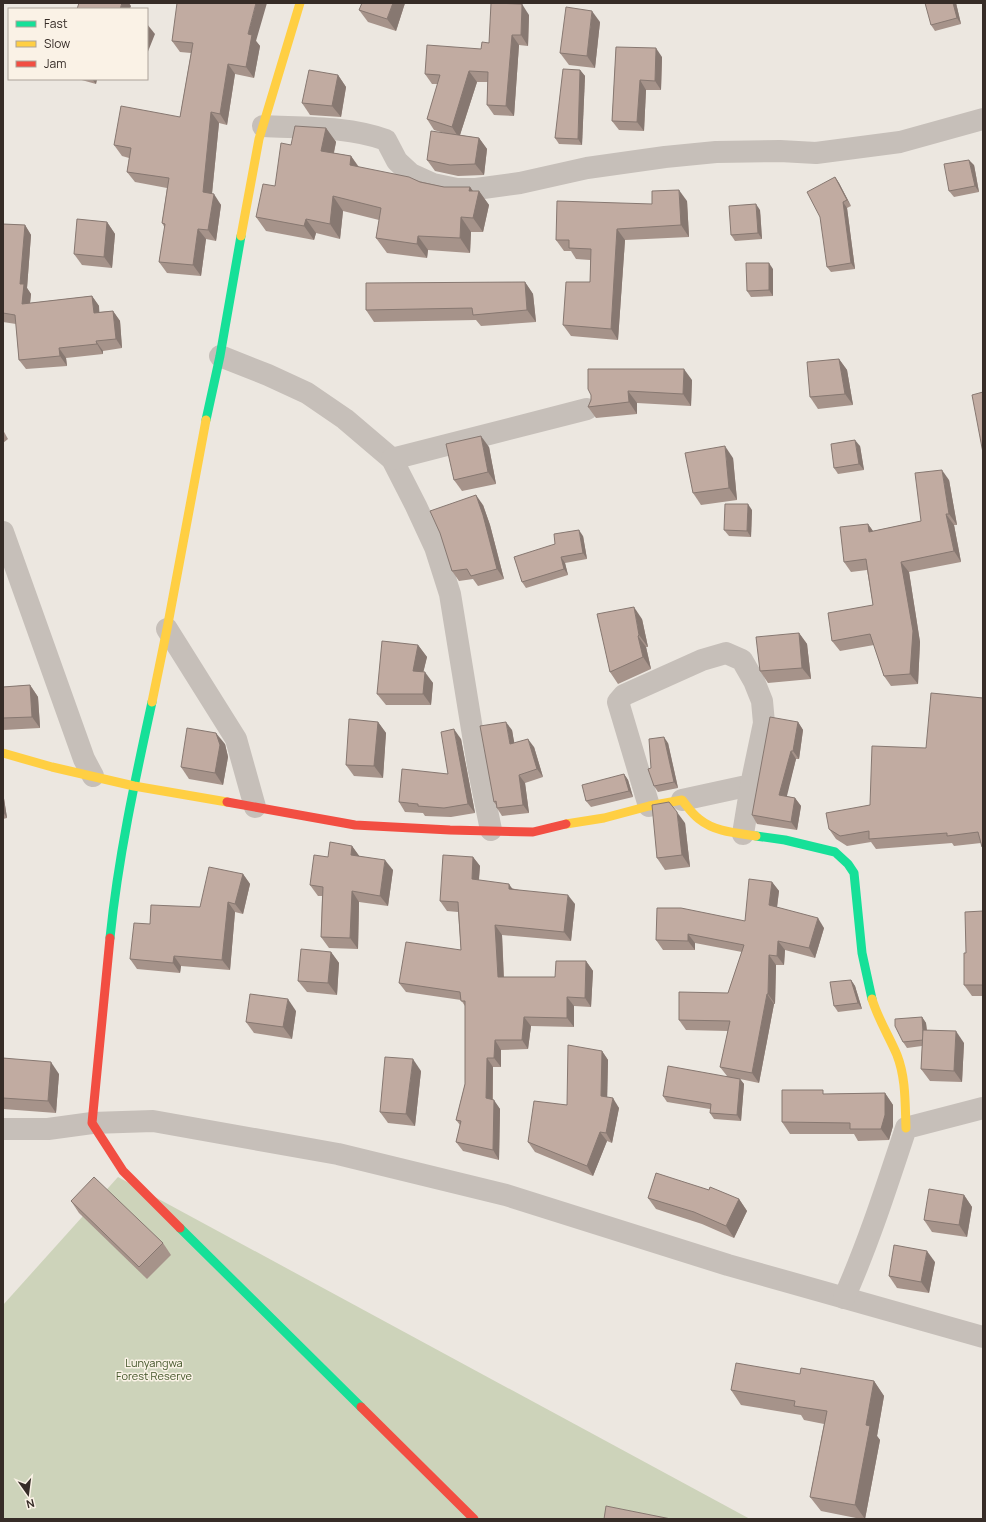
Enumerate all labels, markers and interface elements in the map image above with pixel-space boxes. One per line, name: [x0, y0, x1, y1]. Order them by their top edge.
legend: [8, 8, 148, 80]
text: Fast: [44, 15, 68, 32]
text: Slow: [44, 35, 70, 52]
text: Jam: [44, 55, 66, 72]
park label: Lunyangwa Forest Reserve: [116, 1355, 193, 1383]
north arrow: [8, 1474, 48, 1514]
text: N: [25, 1496, 36, 1512]

